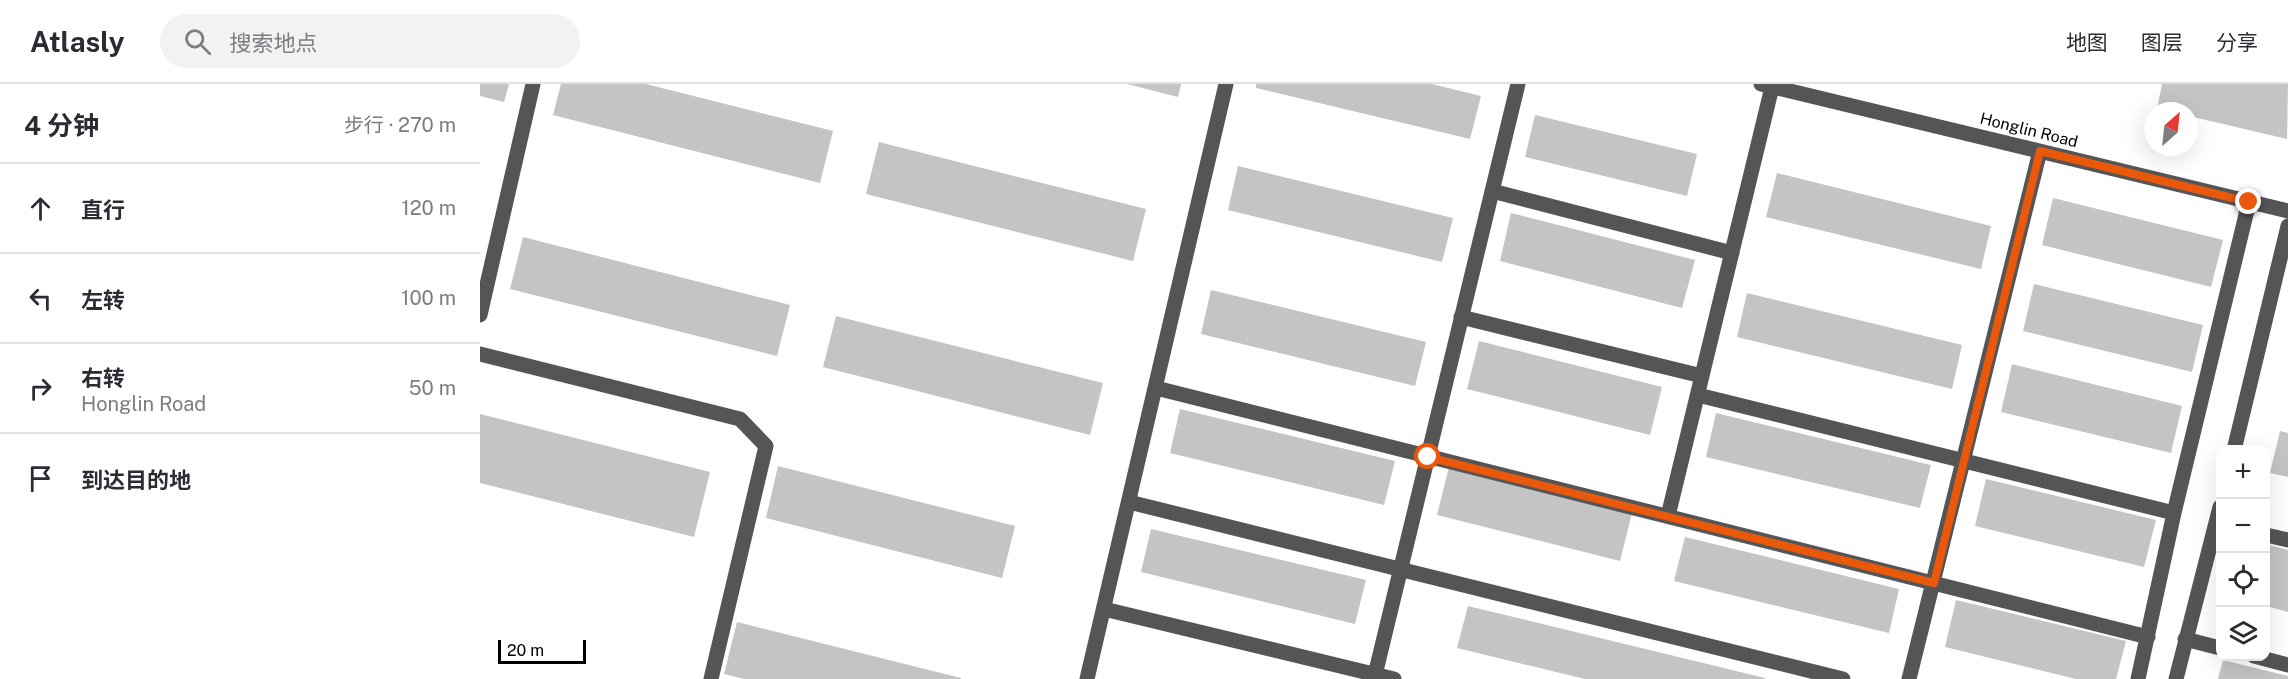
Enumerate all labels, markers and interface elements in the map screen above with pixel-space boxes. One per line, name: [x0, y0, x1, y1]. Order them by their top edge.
search box: [160, 14, 580, 68]
text: Atlasly: [30, 25, 124, 58]
icon: search: [181, 25, 214, 58]
text: 搜索地点: [229, 30, 317, 56]
text: 地图: [2066, 30, 2108, 55]
text: 图层: [2141, 30, 2183, 55]
text: 分享: [2216, 30, 2258, 55]
north arrow: [2144, 102, 2198, 156]
street label: Honglin Road: [1978, 109, 2080, 151]
text: 4 分钟: [24, 110, 99, 141]
text: 步行 · 270 m: [344, 113, 456, 137]
route end: [2235, 188, 2261, 214]
icon: ahead: [24, 192, 57, 225]
text: 120 m: [402, 196, 456, 220]
text: 直行: [81, 197, 125, 223]
icon: left: [24, 282, 57, 315]
text: 100 m: [401, 286, 456, 310]
text: 左转: [81, 287, 125, 313]
text: 右转: [81, 365, 125, 391]
icon: right: [24, 372, 57, 405]
text: 50 m: [409, 376, 456, 400]
text: Honglin Road: [81, 392, 206, 416]
route start: [1414, 443, 1440, 469]
map controls: [2216, 445, 2270, 661]
button: +: [2216, 445, 2270, 499]
icon: arrive: [24, 462, 57, 495]
text: 到达目的地: [81, 467, 191, 493]
button: −: [2216, 499, 2270, 553]
button: locate: [2216, 553, 2270, 607]
button: layers: [2216, 607, 2270, 661]
scale bar: [498, 637, 586, 664]
text: 20 m: [507, 641, 544, 660]

